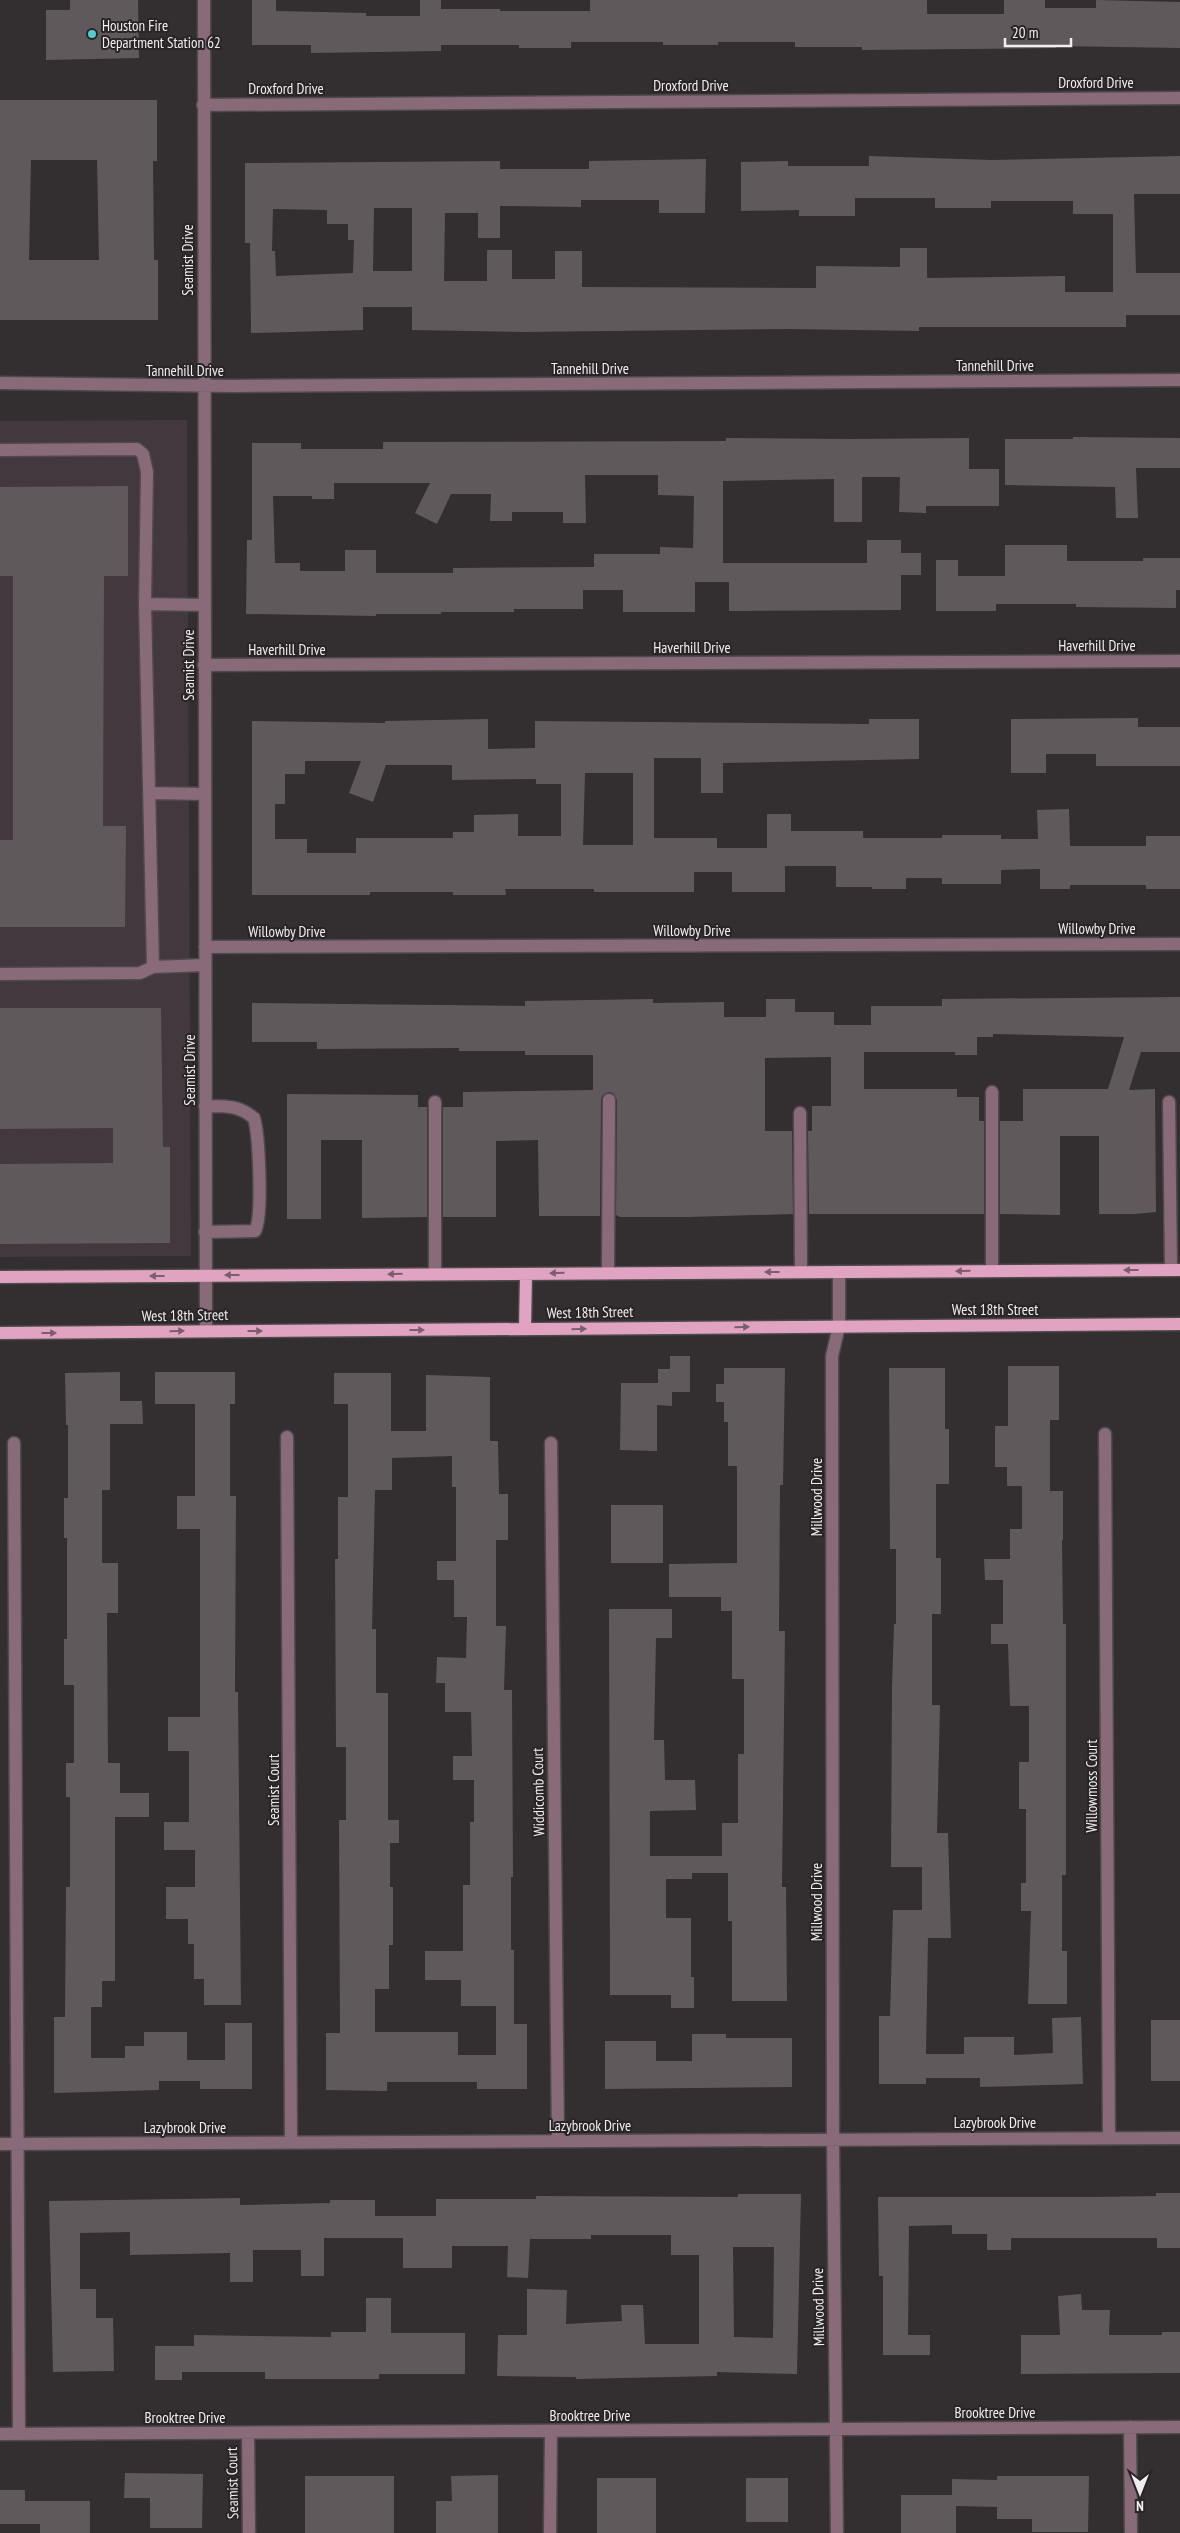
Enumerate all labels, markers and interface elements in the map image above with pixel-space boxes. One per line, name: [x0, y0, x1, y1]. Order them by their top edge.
scale bar: [1005, 15, 1071, 47]
place label: Houston Fire Department Station 62: [102, 16, 221, 52]
text: 20 m: [1012, 23, 1038, 42]
marker: Houston Fire Department Station 62: [86, 28, 98, 40]
street label: Droxford Drive: [1058, 73, 1134, 92]
street label: Droxford Drive: [653, 76, 729, 95]
street label: Droxford Drive: [248, 79, 324, 98]
street label: Seamist Drive: [178, 224, 197, 296]
street label: Tannehill Drive: [956, 356, 1034, 375]
street label: Tannehill Drive: [551, 359, 629, 378]
street label: Tannehill Drive: [146, 361, 224, 380]
street label: Seamist Drive: [179, 629, 198, 701]
street label: Haverhill Drive: [1058, 636, 1136, 655]
street label: Haverhill Drive: [653, 638, 731, 657]
street label: Haverhill Drive: [248, 640, 326, 659]
street label: Willowby Drive: [1058, 919, 1136, 938]
street label: Willowby Drive: [653, 921, 731, 940]
street label: Willowby Drive: [248, 922, 326, 941]
street label: Seamist Drive: [180, 1034, 199, 1106]
one-way arrow: [1123, 1266, 1139, 1274]
one-way arrow: [955, 1267, 971, 1275]
one-way arrow: [764, 1268, 780, 1276]
one-way arrow: [549, 1269, 565, 1277]
one-way arrow: [387, 1270, 403, 1278]
one-way arrow: [224, 1271, 240, 1279]
one-way arrow: [149, 1272, 165, 1280]
street label: West 18th Street: [952, 1300, 1038, 1319]
street label: West 18th Street: [547, 1302, 633, 1322]
street label: West 18th Street: [142, 1305, 228, 1325]
one-way arrow: [734, 1323, 750, 1331]
one-way arrow: [572, 1324, 588, 1332]
one-way arrow: [409, 1326, 425, 1334]
one-way arrow: [170, 1327, 186, 1335]
one-way arrow: [247, 1327, 263, 1335]
one-way arrow: [41, 1329, 57, 1337]
street label: Millwood Drive: [807, 1458, 826, 1536]
street label: Willowmoss Court: [1082, 1739, 1101, 1833]
street label: Widdicomb Court: [528, 1748, 548, 1836]
street label: Seamist Court: [264, 1754, 283, 1826]
street label: Millwood Drive: [807, 1863, 826, 1941]
street label: Lazybrook Drive: [954, 2113, 1036, 2132]
street label: Lazybrook Drive: [549, 2116, 631, 2135]
street label: Lazybrook Drive: [144, 2118, 226, 2137]
street label: Millwood Drive: [808, 2268, 828, 2346]
street label: Brooktree Drive: [955, 2403, 1035, 2422]
street label: Brooktree Drive: [550, 2406, 630, 2425]
street label: Brooktree Drive: [145, 2408, 225, 2427]
street label: Seamist Court: [222, 2447, 242, 2519]
north arrow: [1115, 2468, 1165, 2518]
text: N: [1136, 2497, 1144, 2515]

